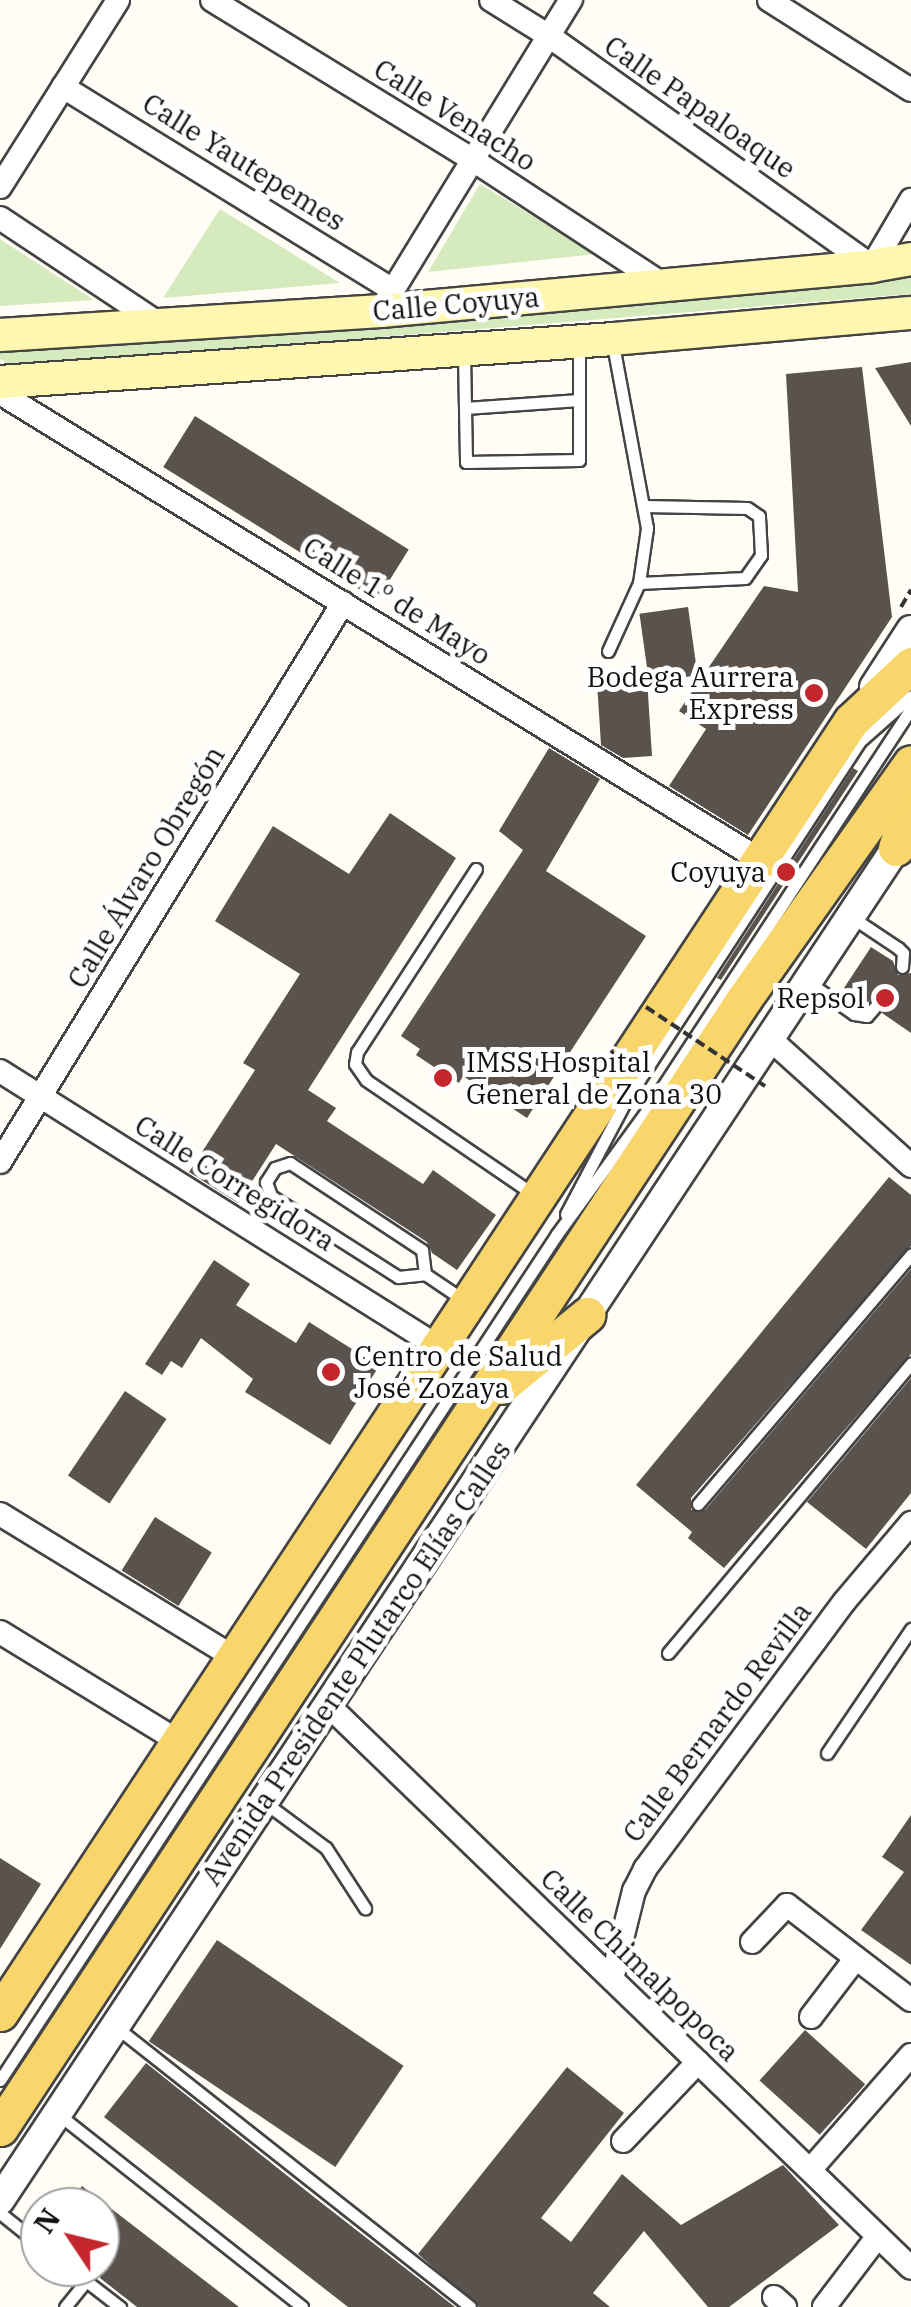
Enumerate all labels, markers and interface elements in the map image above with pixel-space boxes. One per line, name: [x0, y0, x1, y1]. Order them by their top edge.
street label: Calle Papaloaque: [598, 29, 802, 185]
street label: Calle Venacho: [368, 52, 542, 178]
street label: Calle Yautepemes: [137, 86, 351, 238]
street label: Calle Coyuya: [371, 280, 541, 328]
street label: Calle 1º de Mayo: [297, 530, 497, 672]
place label: Bodega Aurrera Express: [587, 660, 794, 726]
marker: Bodega Aurrera Express: [803, 682, 825, 704]
street label: Calle Álvaro Obregón: [60, 740, 232, 994]
place label: Coyuya: [670, 855, 766, 889]
marker: Coyuya: [775, 861, 797, 883]
place label: Repsol: [777, 981, 865, 1015]
marker: Repsol: [874, 987, 896, 1009]
place label: IMSS Hospital General de Zona 30: [466, 1045, 722, 1111]
marker: IMSS Hospital General de Zona 30: [430, 1065, 456, 1091]
street label: Calle Corregidora: [129, 1108, 341, 1258]
place label: Centro de Salud José Zozaya: [354, 1339, 562, 1405]
marker: Centro de Salud José Zozaya: [318, 1359, 344, 1385]
street label: Avenida Presidente Plutarco Elías Calles: [194, 1434, 518, 1892]
street label: Calle Bernardo Revilla: [616, 1595, 818, 1849]
street label: Calle Chimalpopoca: [534, 1862, 746, 2068]
north arrow: [20, 2187, 120, 2287]
text: N: [25, 2201, 68, 2240]

